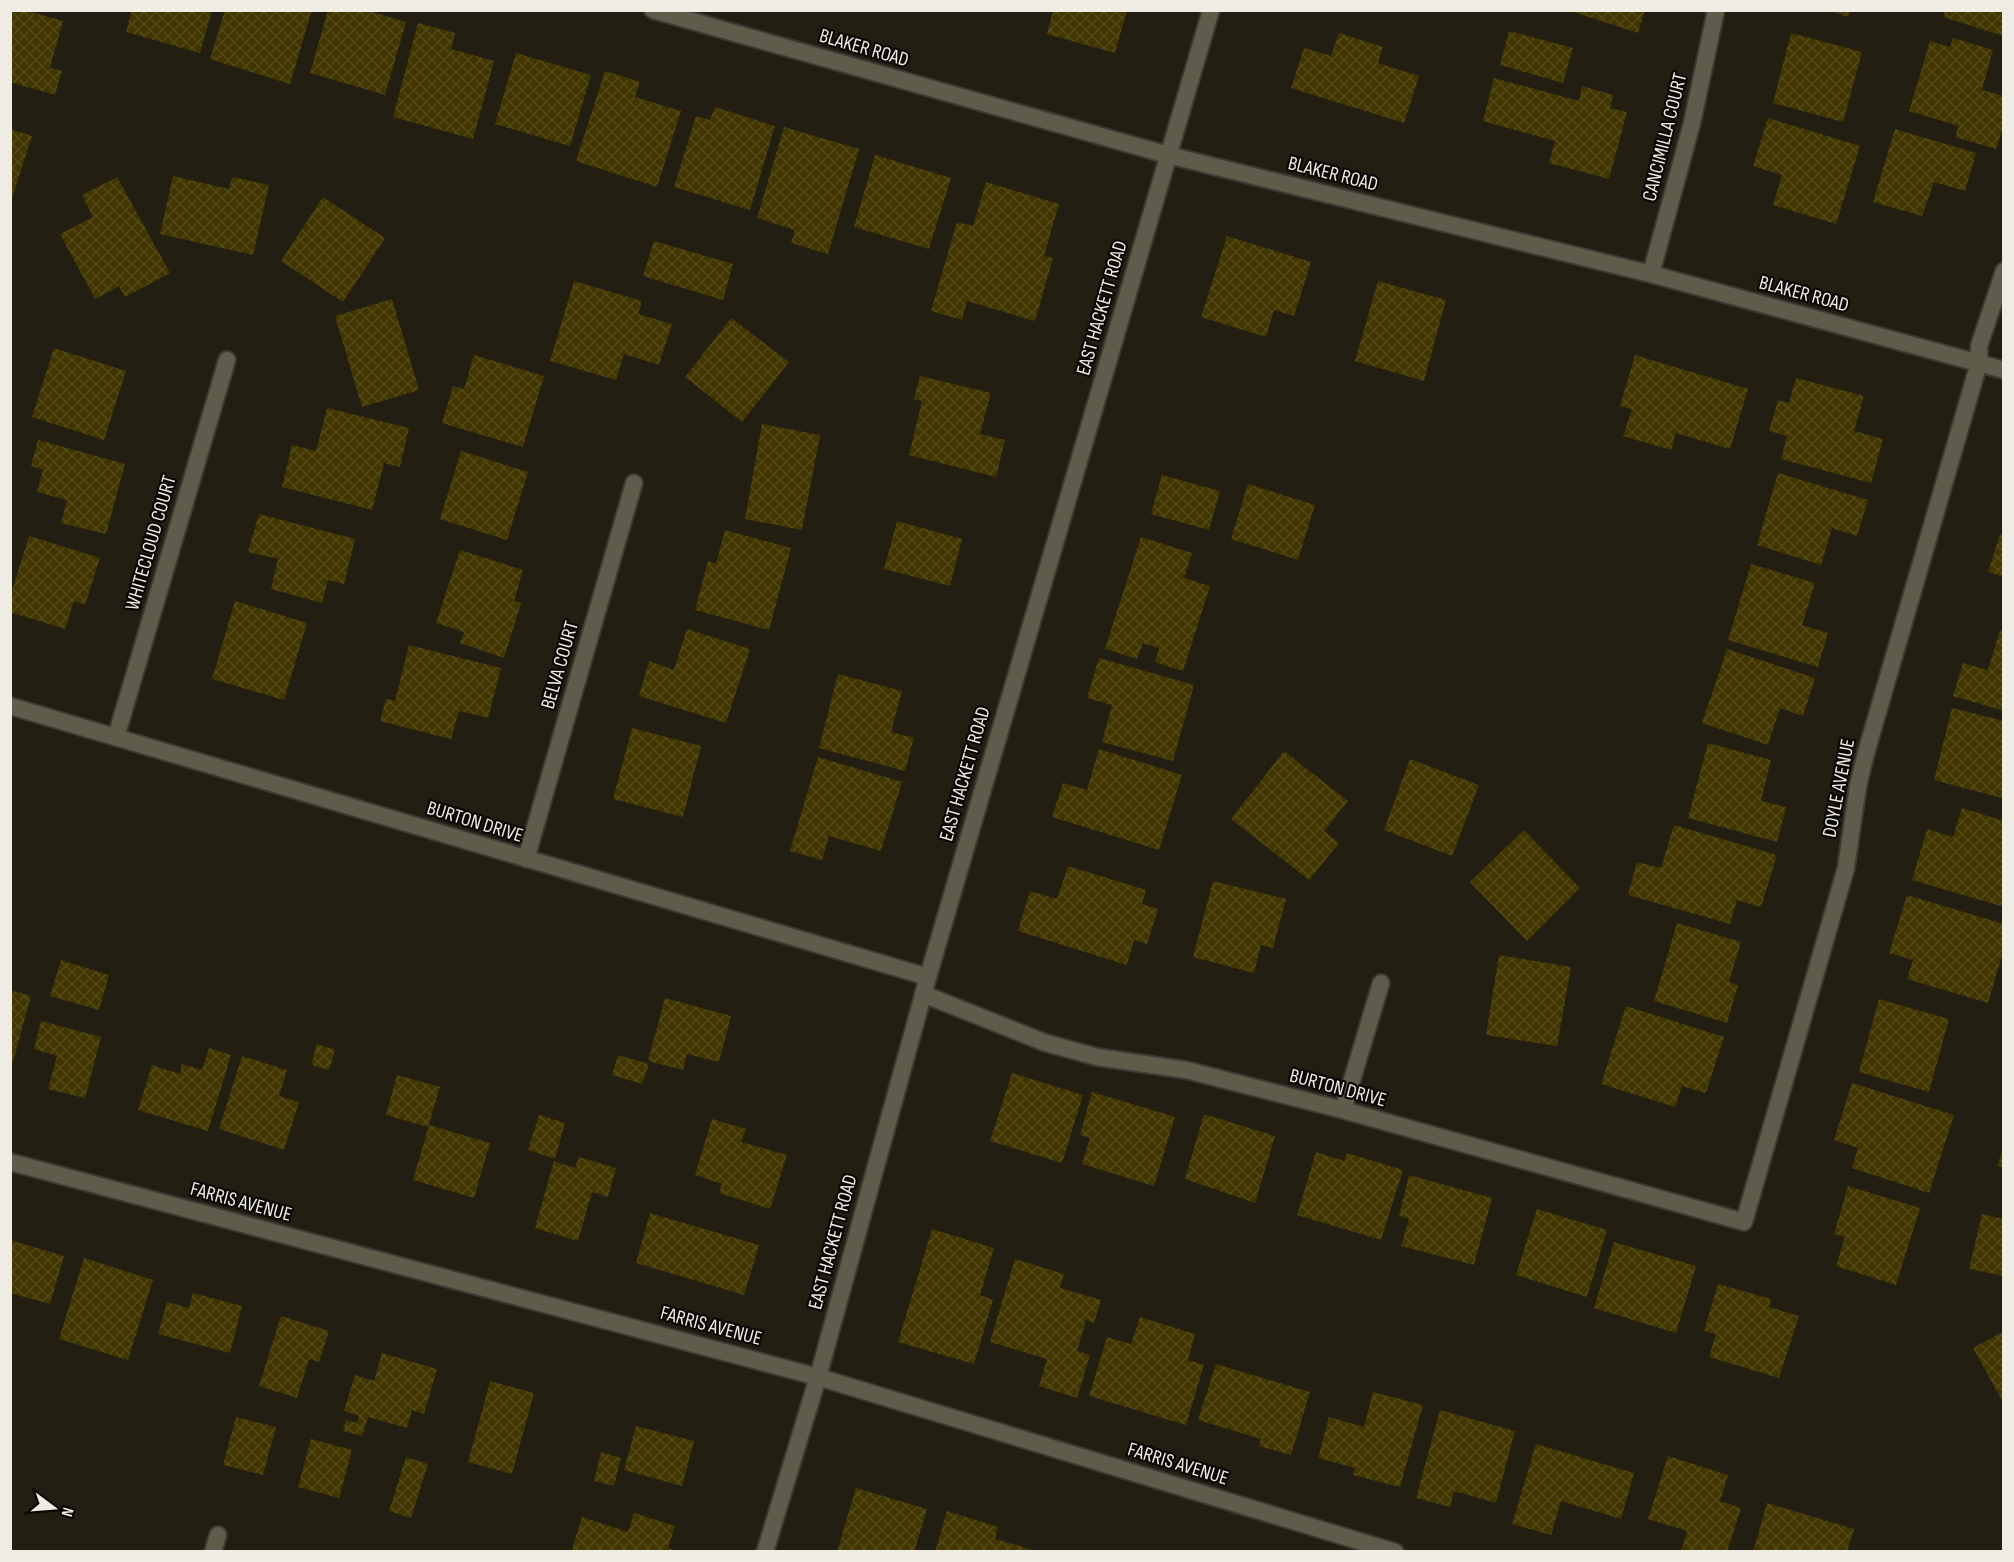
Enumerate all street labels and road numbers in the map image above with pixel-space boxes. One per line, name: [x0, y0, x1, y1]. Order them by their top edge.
street label: BLAKER ROAD: [816, 24, 912, 72]
street label: CANCIMILLA COURT: [1637, 70, 1693, 204]
street label: BLAKER ROAD: [1285, 151, 1381, 197]
street label: EAST HACKETT ROAD: [1071, 238, 1133, 378]
street label: BLAKER ROAD: [1756, 271, 1852, 317]
street label: WHITECLOUD COURT: [120, 473, 182, 613]
street label: BELVA COURT: [536, 618, 584, 712]
street label: EAST HACKETT ROAD: [934, 704, 996, 844]
street label: DOYLE AVENUE: [1818, 737, 1860, 839]
street label: BURTON DRIVE: [424, 796, 526, 848]
street label: BURTON DRIVE: [1287, 1064, 1389, 1112]
street label: EAST HACKETT ROAD: [803, 1172, 863, 1312]
street label: FARRIS AVENUE: [188, 1177, 294, 1227]
street label: FARRIS AVENUE: [658, 1301, 764, 1351]
street label: FARRIS AVENUE: [1125, 1437, 1231, 1491]

